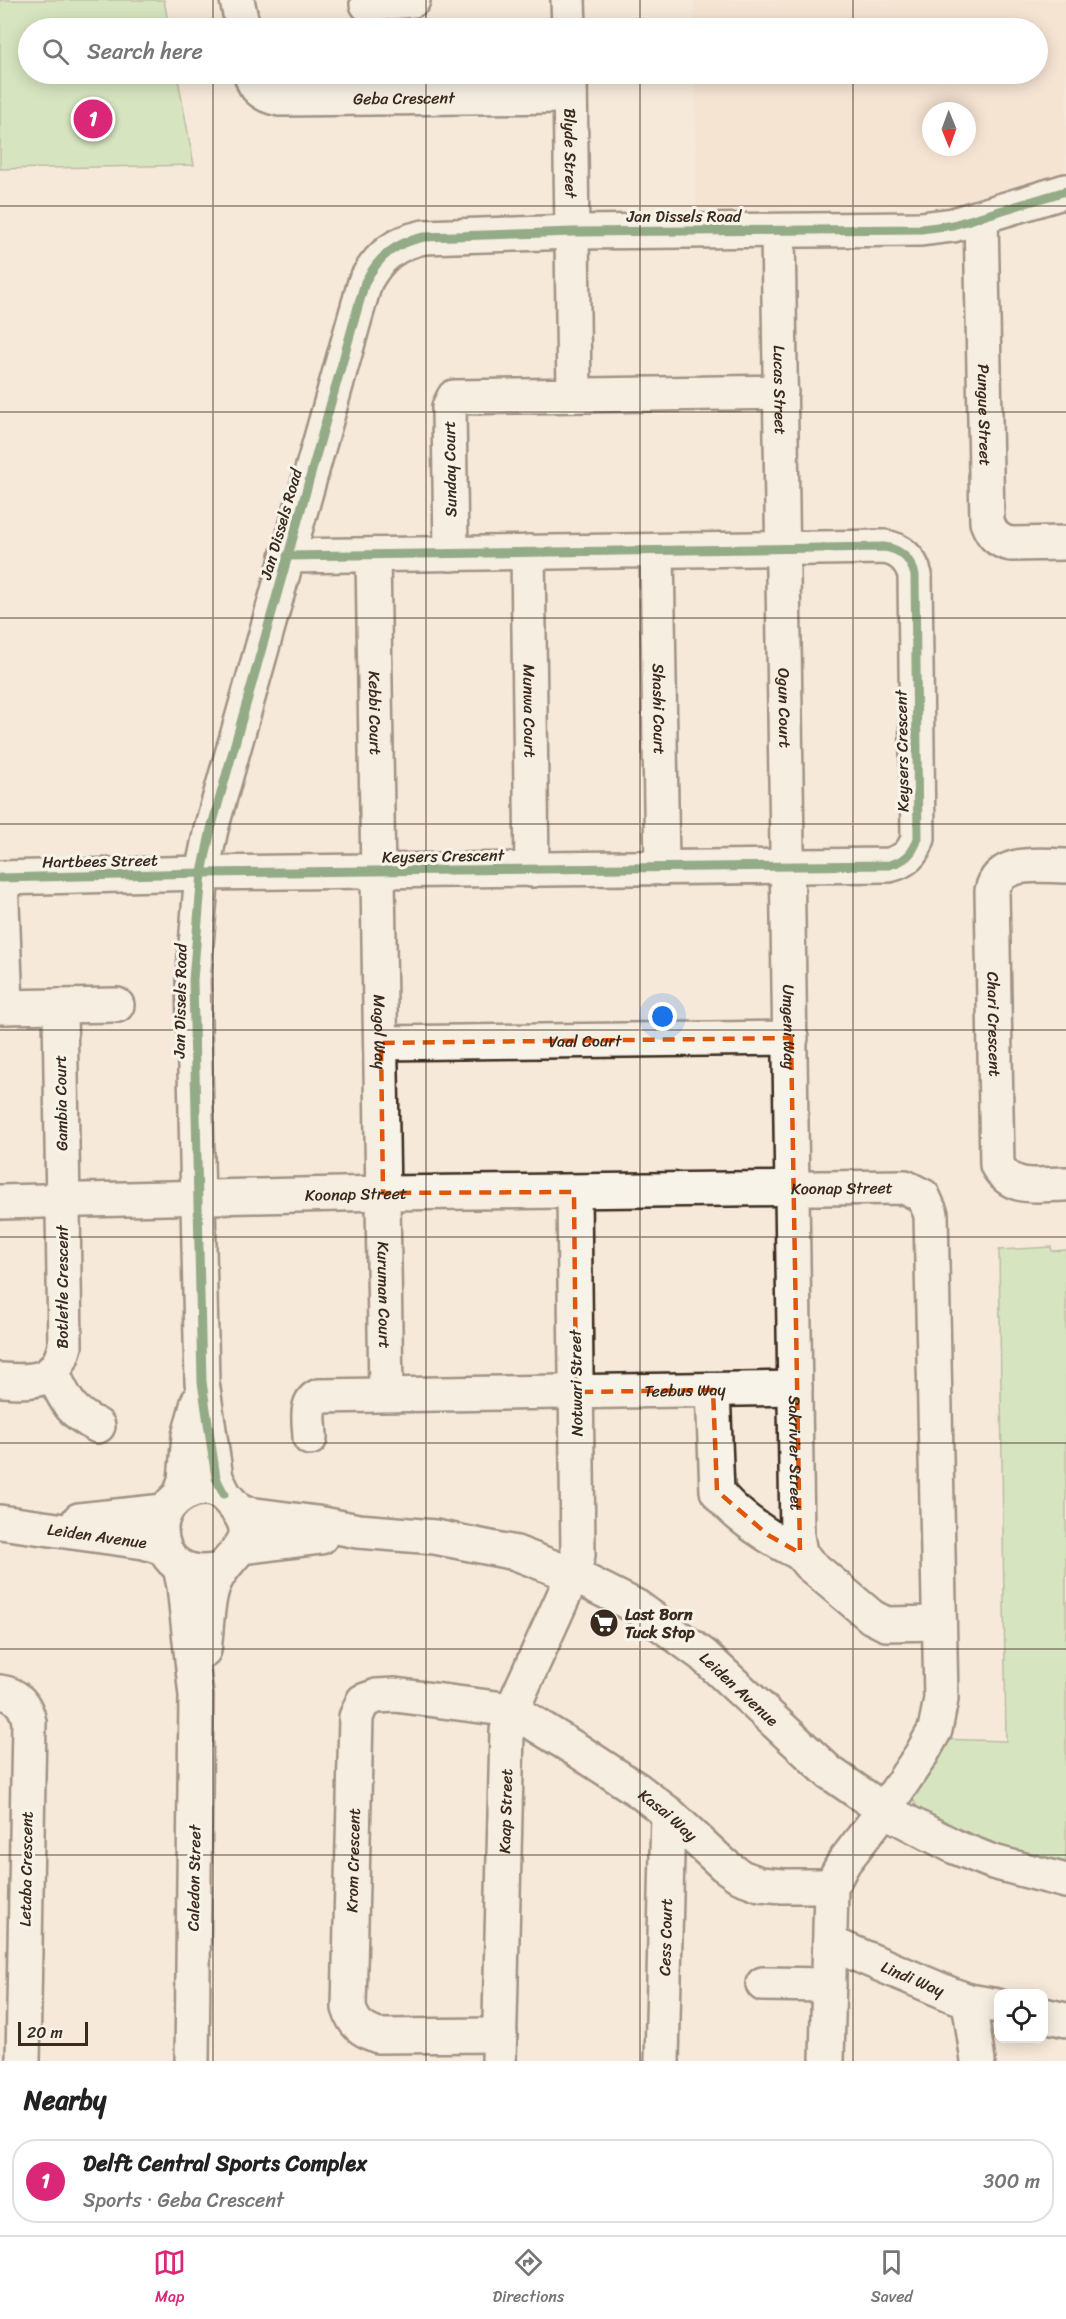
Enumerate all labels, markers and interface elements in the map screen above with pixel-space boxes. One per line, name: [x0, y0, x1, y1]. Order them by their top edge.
search box: [18, 18, 1048, 84]
text: Search here: [87, 32, 203, 71]
icon: search: [39, 35, 72, 68]
street label: Geba Crescent: [353, 83, 455, 113]
pin: 1: [74, 96, 112, 142]
north arrow: [922, 102, 976, 156]
street label: Blyde Street: [556, 108, 586, 199]
street label: Jan Dissels Road: [626, 202, 743, 231]
street label: Lucas Street: [765, 345, 795, 435]
street label: Pungue Street: [969, 364, 1000, 466]
street label: Sunday Court: [435, 421, 465, 517]
street label: Jan Dissels Road: [251, 464, 311, 584]
street label: Shashi Court: [644, 663, 675, 755]
street label: Munwa Court: [515, 664, 545, 758]
street label: Ogun Court: [770, 668, 800, 748]
street label: Kebbi Court: [360, 671, 391, 755]
street label: Keysers Crescent: [886, 689, 918, 812]
street label: Keysers Crescent: [382, 840, 505, 872]
street label: Hartbees Street: [42, 845, 158, 877]
street label: Jan Dissels Road: [164, 942, 196, 1059]
street label: Chari Crescent: [979, 971, 1010, 1077]
street label: Umgeni Way: [774, 984, 805, 1070]
street label: Magol Way: [365, 994, 395, 1070]
your location: [648, 1002, 677, 1031]
street label: Vaal Court: [548, 1026, 622, 1055]
street label: Gambia Court: [46, 1055, 76, 1151]
street label: Koonap Street: [791, 1173, 893, 1203]
street label: Koonap Street: [305, 1178, 407, 1209]
street label: Botletle Crescent: [48, 1225, 77, 1349]
street label: Kuruman Court: [369, 1241, 400, 1349]
street label: Notwari Street: [561, 1329, 591, 1437]
street label: Teebus Way: [644, 1375, 727, 1405]
street label: Sakrivier Street: [780, 1395, 811, 1511]
street label: Leiden Avenue: [45, 1514, 149, 1557]
place label: Last Born Tuck Stop: [625, 1600, 695, 1647]
supermarket icon: Last Born Tuck Stop: [588, 1607, 620, 1639]
street label: Leiden Avenue: [693, 1644, 786, 1734]
street label: Kaap Street: [490, 1768, 521, 1854]
street label: Kasai Way: [632, 1781, 705, 1849]
street label: Krom Crescent: [337, 1808, 368, 1913]
street label: Letaba Crescent: [10, 1811, 42, 1927]
street label: Caledon Street: [179, 1824, 209, 1931]
street label: Cess Court: [650, 1898, 680, 1976]
street label: Lindi Way: [877, 1952, 950, 2005]
map controls: [994, 1989, 1048, 2043]
button: locate: [994, 1989, 1048, 2043]
text: 20 m: [27, 2018, 63, 2047]
scale bar: [18, 2019, 88, 2046]
text: Nearby: [24, 2077, 106, 2123]
text: Delft Central Sports Complex: [83, 2144, 367, 2183]
text: 1: [41, 2164, 50, 2199]
text: 300 m: [983, 2164, 1040, 2199]
text: Sports · Geba Crescent: [83, 2183, 284, 2218]
tab: Map: [153, 2246, 186, 2311]
tab: Directions: [493, 2246, 564, 2311]
tab: Saved: [871, 2246, 913, 2311]

